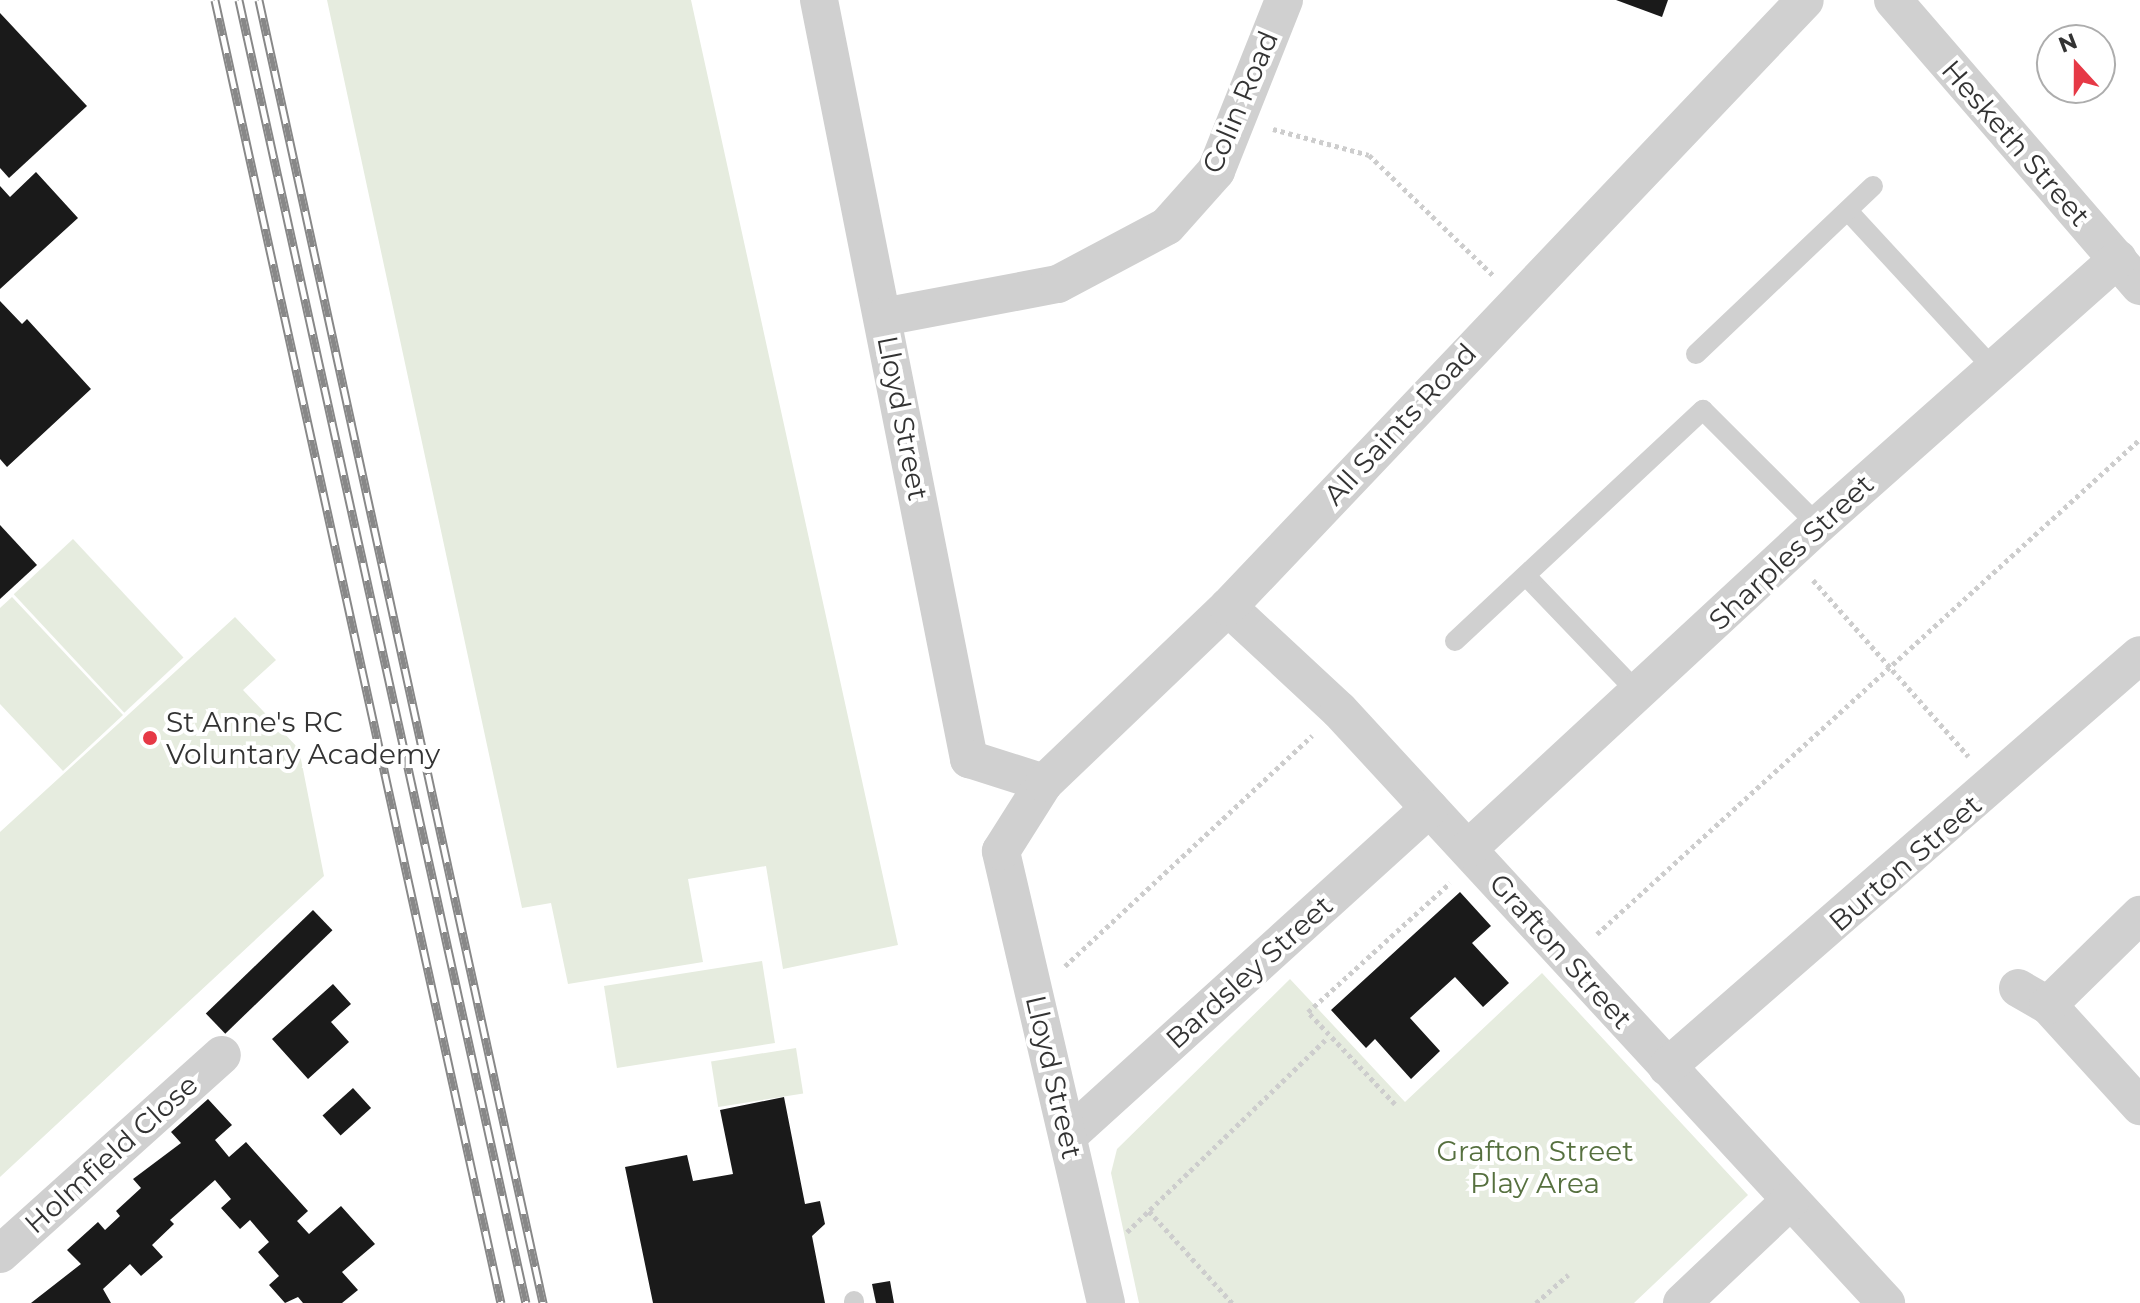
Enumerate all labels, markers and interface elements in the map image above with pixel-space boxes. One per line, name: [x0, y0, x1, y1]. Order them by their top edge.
north arrow: [2036, 24, 2116, 104]
street label: Colin Road: [1195, 26, 1285, 178]
text: N: [2055, 27, 2081, 59]
street label: Hesketh Street: [1935, 53, 2097, 233]
street label: Lloyd Street: [871, 333, 935, 503]
street label: All Saints Road: [1317, 336, 1483, 512]
street label: Sharples Street: [1702, 467, 1880, 637]
place label: St Anne's RC Voluntary Academy: [166, 705, 440, 771]
marker: St Anne's RC Voluntary Academy: [141, 729, 159, 747]
street label: Burton Street: [1822, 788, 1988, 938]
street label: Grafton Street: [1483, 867, 1639, 1035]
street label: Bardsley Street: [1159, 888, 1339, 1056]
street label: Lloyd Street: [1019, 992, 1089, 1162]
street label: Holmfield Close: [18, 1068, 204, 1240]
park label: Grafton Street Play Area: [1436, 1134, 1634, 1200]

